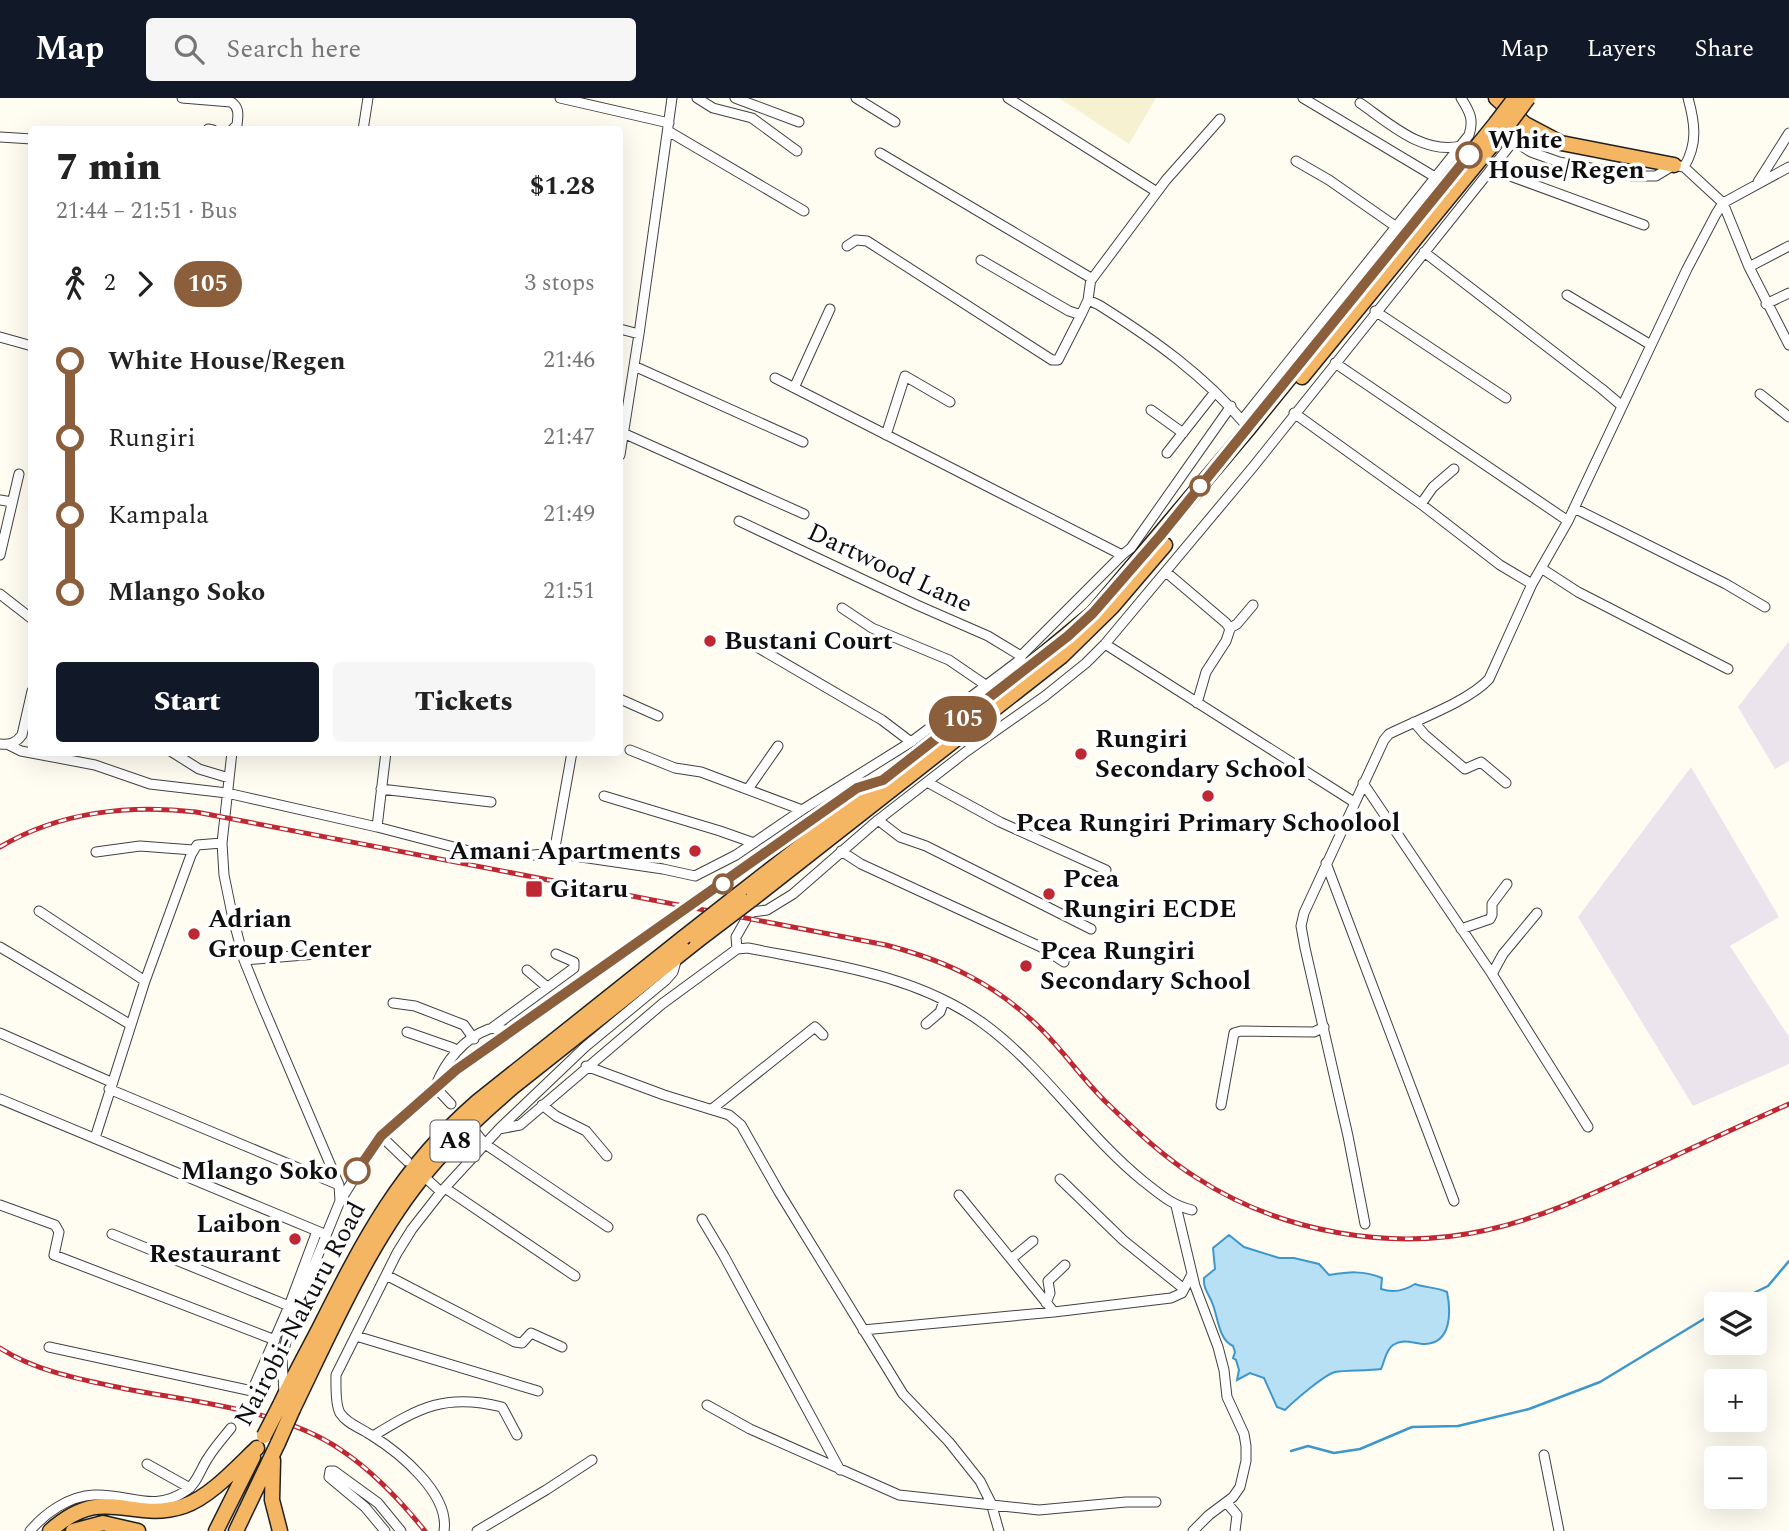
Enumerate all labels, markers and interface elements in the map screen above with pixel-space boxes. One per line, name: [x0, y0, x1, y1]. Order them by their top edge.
search box: [146, 18, 636, 81]
text: Map: [35, 24, 104, 74]
text: Search here: [226, 29, 361, 69]
icon: search: [170, 30, 208, 68]
text: Map: [1500, 31, 1549, 67]
text: Layers: [1587, 31, 1657, 67]
text: Share: [1695, 31, 1754, 67]
place label: White House/Regen: [1488, 120, 1645, 190]
text: 7 min: [56, 139, 161, 197]
marker: White House/Regen: [1456, 142, 1482, 168]
text: $1.28: [530, 166, 595, 206]
text: 21:44 – 21:51 · Bus: [56, 194, 238, 229]
icon: walk: [56, 265, 94, 303]
icon: forward: [126, 265, 164, 303]
text: 2: [104, 266, 116, 301]
text: 105: [188, 266, 228, 302]
text: 3 stops: [525, 266, 595, 301]
text: White House/Regen: [108, 341, 346, 381]
text: 21:46: [543, 343, 595, 378]
text: Rungiri: [108, 418, 196, 458]
text: 21:47: [543, 420, 595, 455]
unlabelled marker: [1190, 476, 1210, 496]
text: Kampala: [108, 495, 209, 535]
text: 21:49: [543, 497, 595, 532]
street label: Dartwood Lane: [801, 512, 979, 624]
text: Mlango Soko: [108, 572, 265, 612]
text: 21:51: [543, 574, 595, 609]
place label: Bustani Court: [724, 621, 893, 661]
marker: Bustani Court: [702, 633, 718, 649]
button: Start: [56, 662, 319, 742]
button: Tickets: [333, 662, 595, 742]
line badge: 105: [923, 696, 1003, 742]
text: 105: [943, 701, 983, 737]
place label: Rungiri Secondary School: [1095, 719, 1306, 789]
marker: Rungiri Secondary School: [1073, 746, 1089, 762]
marker: Pcea Rungiri Primary Schoolool: [1200, 788, 1216, 804]
place label: Pcea Rungiri Primary Schoolool: [1016, 803, 1400, 843]
place label: Amani Apartments: [449, 831, 681, 871]
marker: Amani Apartments: [687, 843, 703, 859]
place label: Pcea Rungiri ECDE: [1063, 859, 1237, 929]
place label: Gitaru: [550, 869, 628, 909]
unlabelled marker: [713, 874, 733, 894]
marker: Gitaru: [524, 879, 544, 899]
marker: Pcea Rungiri ECDE: [1041, 886, 1057, 902]
place label: Adrian Group Center: [208, 899, 372, 969]
marker: Adrian Group Center: [186, 926, 202, 942]
place label: Pcea Rungiri Secondary School: [1040, 931, 1251, 1001]
marker: Pcea Rungiri Secondary School: [1018, 958, 1034, 974]
road number: A8: [430, 1121, 480, 1162]
place label: Mlango Soko: [181, 1151, 338, 1191]
marker: Mlango Soko: [344, 1158, 370, 1184]
street label: Nairobi-Nakuru Road: [224, 1194, 376, 1434]
place label: Laibon Restaurant: [149, 1204, 281, 1274]
marker: Laibon Restaurant: [287, 1231, 303, 1247]
map controls: [1704, 1292, 1767, 1509]
button: layers: [1704, 1292, 1767, 1355]
button: +: [1704, 1369, 1767, 1432]
button: −: [1704, 1446, 1767, 1509]

